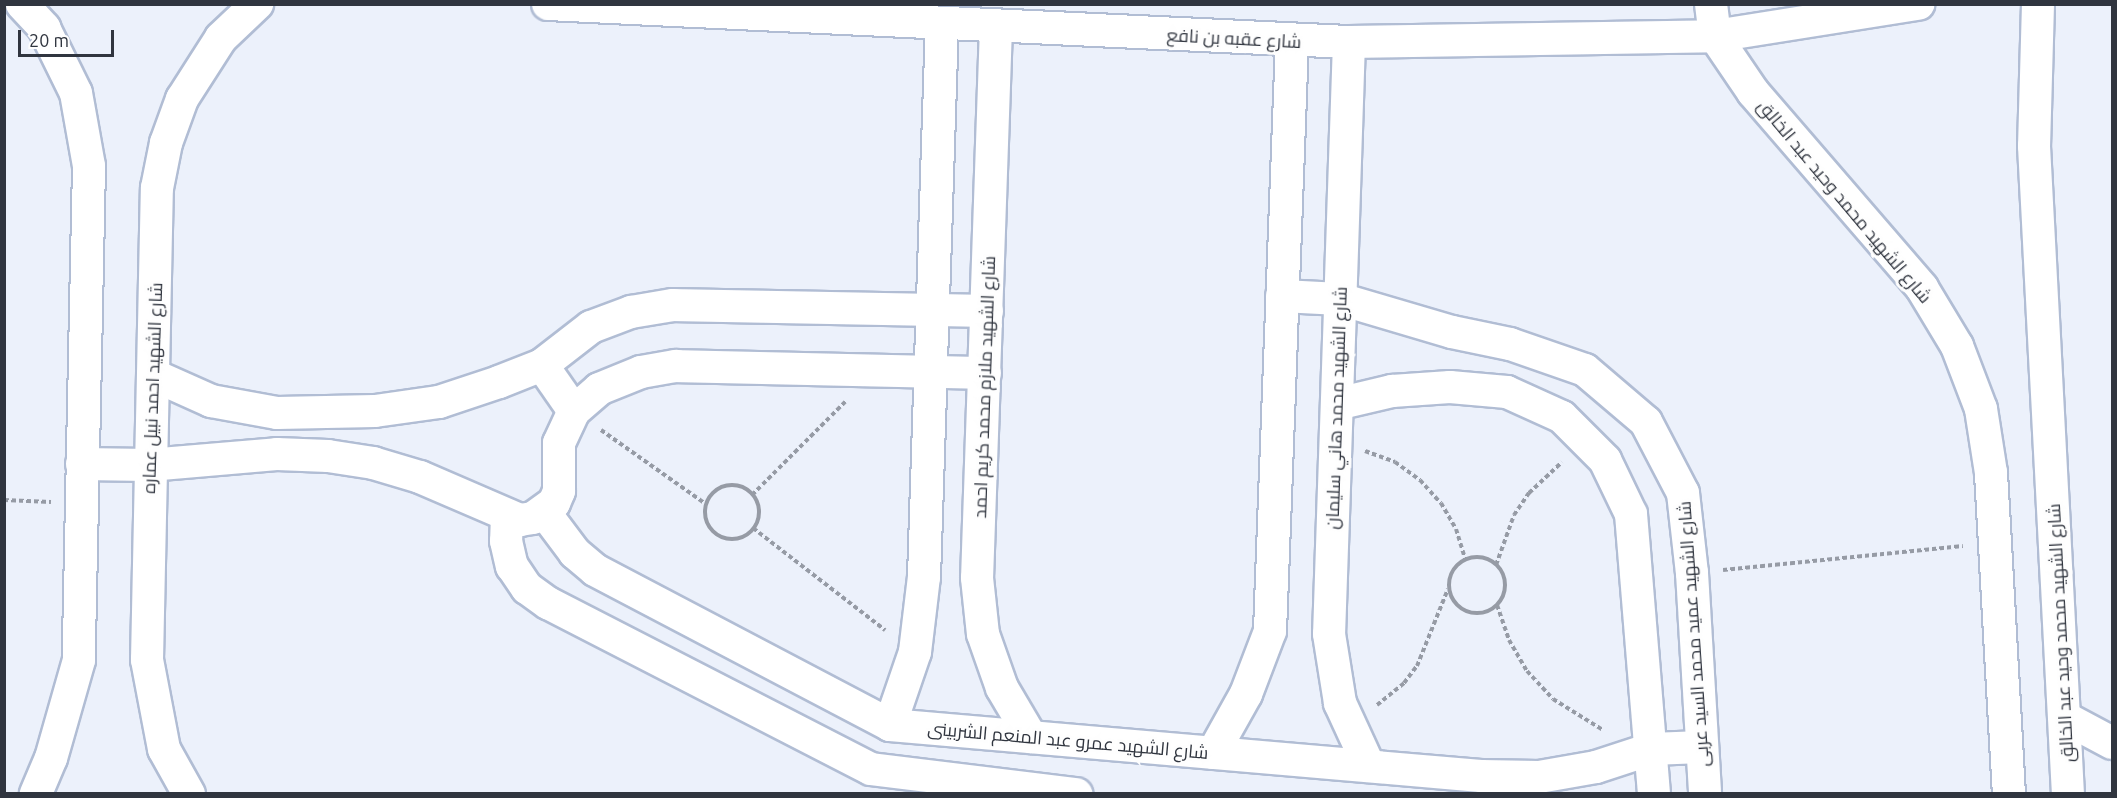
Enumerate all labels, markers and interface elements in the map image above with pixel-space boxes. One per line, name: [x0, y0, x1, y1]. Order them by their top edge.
scale bar: [21, 18, 117, 56]
street label: شارع عقبه بن نافع: [1166, 24, 1302, 52]
text: 20 m: [29, 30, 69, 50]
street label: شارع الشهيد محمد وحيد عبد الخالق: [1753, 95, 1937, 307]
street label: شارع الشهيد ملازم محمد كريم احمد: [969, 255, 999, 519]
street label: شارع الشهيد احمد نبيل عماره: [138, 282, 166, 494]
street label: شارع الشهيد محمد هاني سليمان: [1321, 286, 1351, 530]
street label: شارع الشهيد عميد محمد السيد عربى: [1673, 500, 1713, 768]
street label: شارع الشهيد محمد وحيد عبد الخالق: [2042, 503, 2078, 763]
street label: شارع الشهيد عمرو عبد المنعم الشربينى: [927, 717, 1209, 763]

